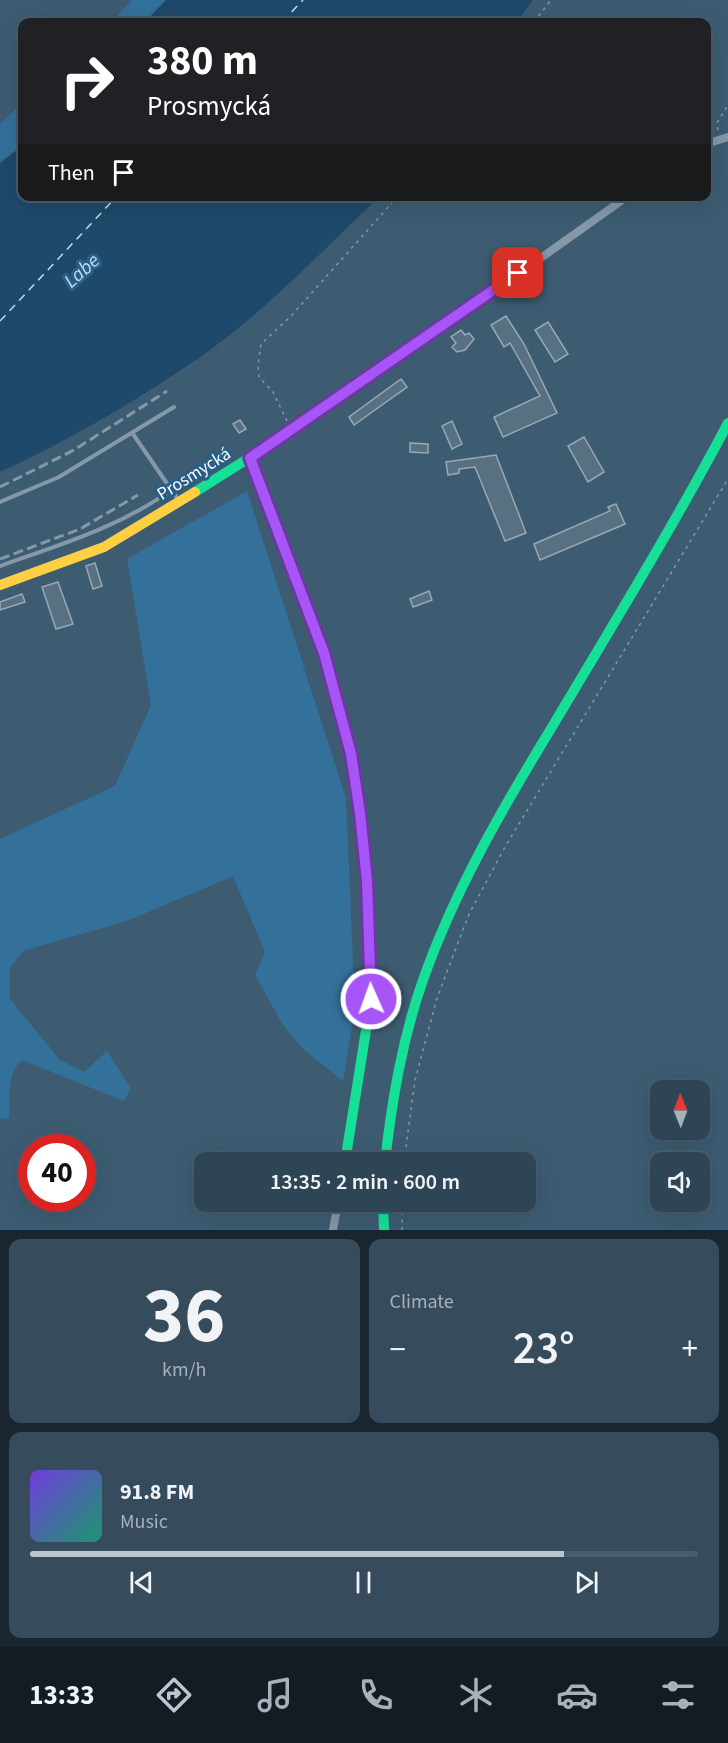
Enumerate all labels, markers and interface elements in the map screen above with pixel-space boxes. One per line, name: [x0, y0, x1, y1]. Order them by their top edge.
text: 380 m: [147, 31, 258, 91]
icon: right: [48, 42, 126, 120]
text: Prosmycká: [147, 87, 271, 126]
icon: arrive: [107, 156, 140, 189]
text: Then: [48, 157, 95, 189]
water label: Labe: [58, 247, 106, 295]
pin: [492, 247, 543, 298]
icon: arrive: [501, 256, 534, 289]
street label: Prosmycká: [152, 441, 236, 507]
position arrow: [339, 967, 403, 1031]
north arrow: [650, 1080, 710, 1140]
map controls: [650, 1080, 710, 1212]
speed limit sign: 40: [18, 1134, 96, 1212]
button: sound: [650, 1152, 710, 1212]
text: 13:35 · 2 min · 600 m: [270, 1166, 460, 1198]
text: 36: [143, 1261, 225, 1372]
text: Climate: [390, 1288, 454, 1316]
text: 23°: [513, 1317, 575, 1381]
text: −: [390, 1326, 406, 1373]
text: +: [682, 1326, 698, 1373]
text: km/h: [162, 1356, 206, 1384]
text: 91.8 FM: [120, 1476, 194, 1508]
text: Music: [120, 1508, 168, 1536]
icon: previous: [125, 1566, 158, 1599]
icon: pause: [347, 1566, 380, 1599]
icon: next: [570, 1566, 603, 1599]
icon: directions: [153, 1674, 195, 1716]
icon: music: [254, 1674, 296, 1716]
icon: phone: [355, 1674, 397, 1716]
icon: climate: [455, 1674, 497, 1716]
icon: car: [556, 1674, 598, 1716]
icon: filters: [657, 1674, 699, 1716]
text: 13:33: [29, 1676, 94, 1715]

